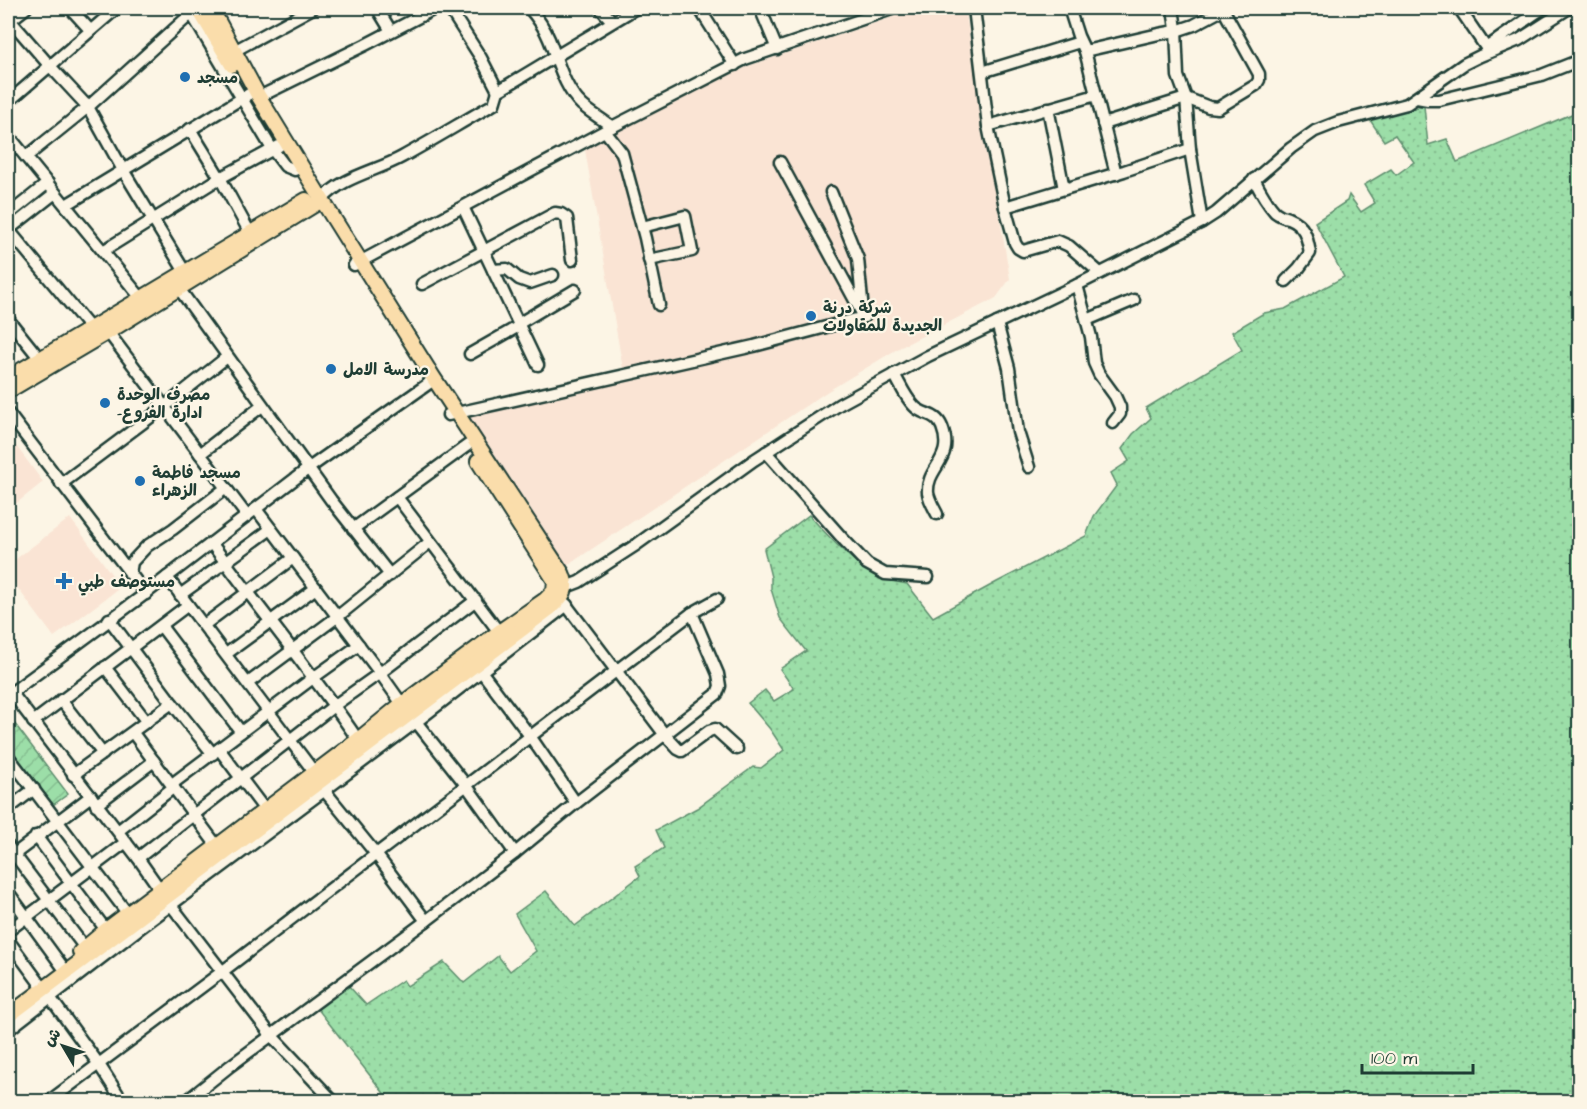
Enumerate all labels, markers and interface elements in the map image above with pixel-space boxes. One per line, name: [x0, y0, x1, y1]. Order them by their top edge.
place label: مسجد: [197, 67, 238, 89]
marker: مسجد: [178, 70, 192, 84]
place label: شركة درنة الجديدة للمقاولات: [823, 297, 942, 337]
marker: شركة درنة الجديدة للمقاولات: [804, 309, 818, 323]
place label: مدرسة الامل: [343, 359, 429, 381]
marker: مدرسة الامل: [324, 362, 338, 376]
place label: مصرف الوحدة -ادارة الفروع: [117, 384, 210, 424]
marker: مصرف الوحدة -ادارة الفروع: [98, 396, 112, 410]
place label: مسجد فاطمة الزهراء: [152, 462, 241, 502]
marker: مسجد فاطمة الزهراء: [133, 474, 147, 488]
place label: مستوصف طبي: [78, 571, 175, 596]
marker: مستوصف طبي: [55, 572, 73, 590]
north arrow: [33, 1016, 93, 1076]
text: ش: [38, 1023, 66, 1051]
scale bar: [1362, 1037, 1473, 1075]
text: 100 m: [1371, 1046, 1417, 1071]

